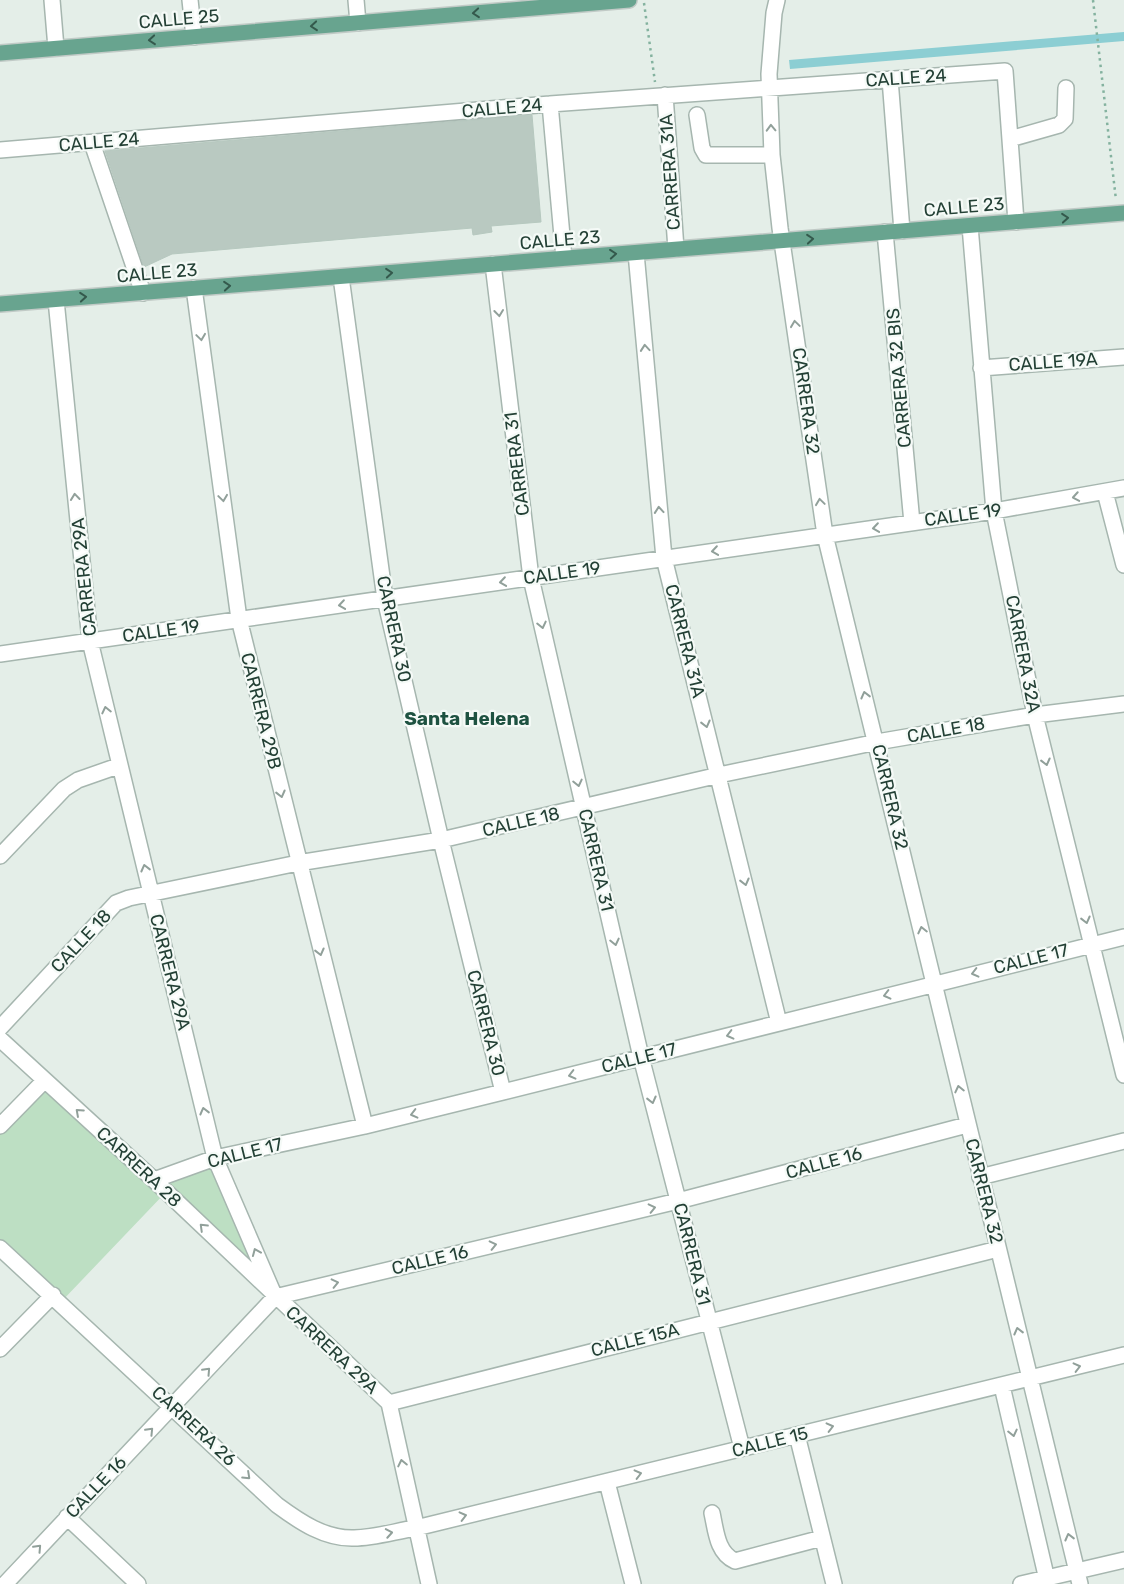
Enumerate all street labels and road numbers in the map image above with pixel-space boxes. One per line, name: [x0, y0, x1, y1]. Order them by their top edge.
street label: CALLE 25: [138, 5, 220, 33]
street label: CALLE 24: [865, 64, 947, 92]
street label: CALLE 24: [461, 94, 543, 122]
street label: CARRERA 31A: [655, 113, 685, 231]
street label: CALLE 24: [58, 128, 140, 156]
street label: CALLE 23: [923, 193, 1005, 221]
street label: CALLE 23: [519, 226, 601, 254]
street label: CALLE 23: [116, 259, 198, 287]
street label: CARRERA 32 BIS: [882, 307, 916, 449]
street label: CARRERA 32: [788, 346, 824, 456]
street label: CALLE 19A: [1008, 348, 1098, 376]
street label: CARRERA 31: [500, 411, 534, 517]
street label: CALLE 19: [923, 499, 1003, 531]
street label: CARRERA 29A: [67, 517, 101, 637]
street label: CALLE 19: [522, 557, 602, 589]
street label: CARRERA 30: [372, 574, 416, 684]
street label: CARRERA 31A: [660, 582, 710, 700]
street label: CARRERA 32A: [1001, 593, 1045, 715]
street label: CALLE 19: [121, 615, 201, 647]
street label: CARRERA 29B: [236, 650, 286, 772]
street label: CALLE 18: [905, 712, 987, 748]
street label: CARRERA 32: [867, 742, 913, 852]
street label: CALLE 18: [480, 802, 562, 842]
street label: CARRERA 31: [574, 807, 618, 913]
street label: CALLE 18: [46, 905, 116, 977]
street label: CARRERA 29A: [145, 912, 195, 1032]
street label: CALLE 17: [991, 939, 1071, 979]
street label: CARRERA 30: [462, 968, 510, 1078]
street label: CALLE 17: [599, 1038, 679, 1078]
street label: CARRERA 28: [92, 1122, 186, 1212]
street label: CALLE 17: [205, 1133, 285, 1173]
street label: CARRERA 32: [960, 1136, 1008, 1246]
street label: CALLE 16: [783, 1142, 865, 1184]
street label: CARRERA 31: [669, 1201, 715, 1307]
street label: CALLE 16: [389, 1240, 471, 1279]
street label: CARRERA 29A: [281, 1301, 383, 1399]
street label: CALLE 15A: [589, 1318, 681, 1362]
street label: CARRERA 26: [147, 1381, 241, 1471]
street label: CALLE 15: [730, 1422, 810, 1462]
street label: CALLE 16: [61, 1451, 131, 1523]

